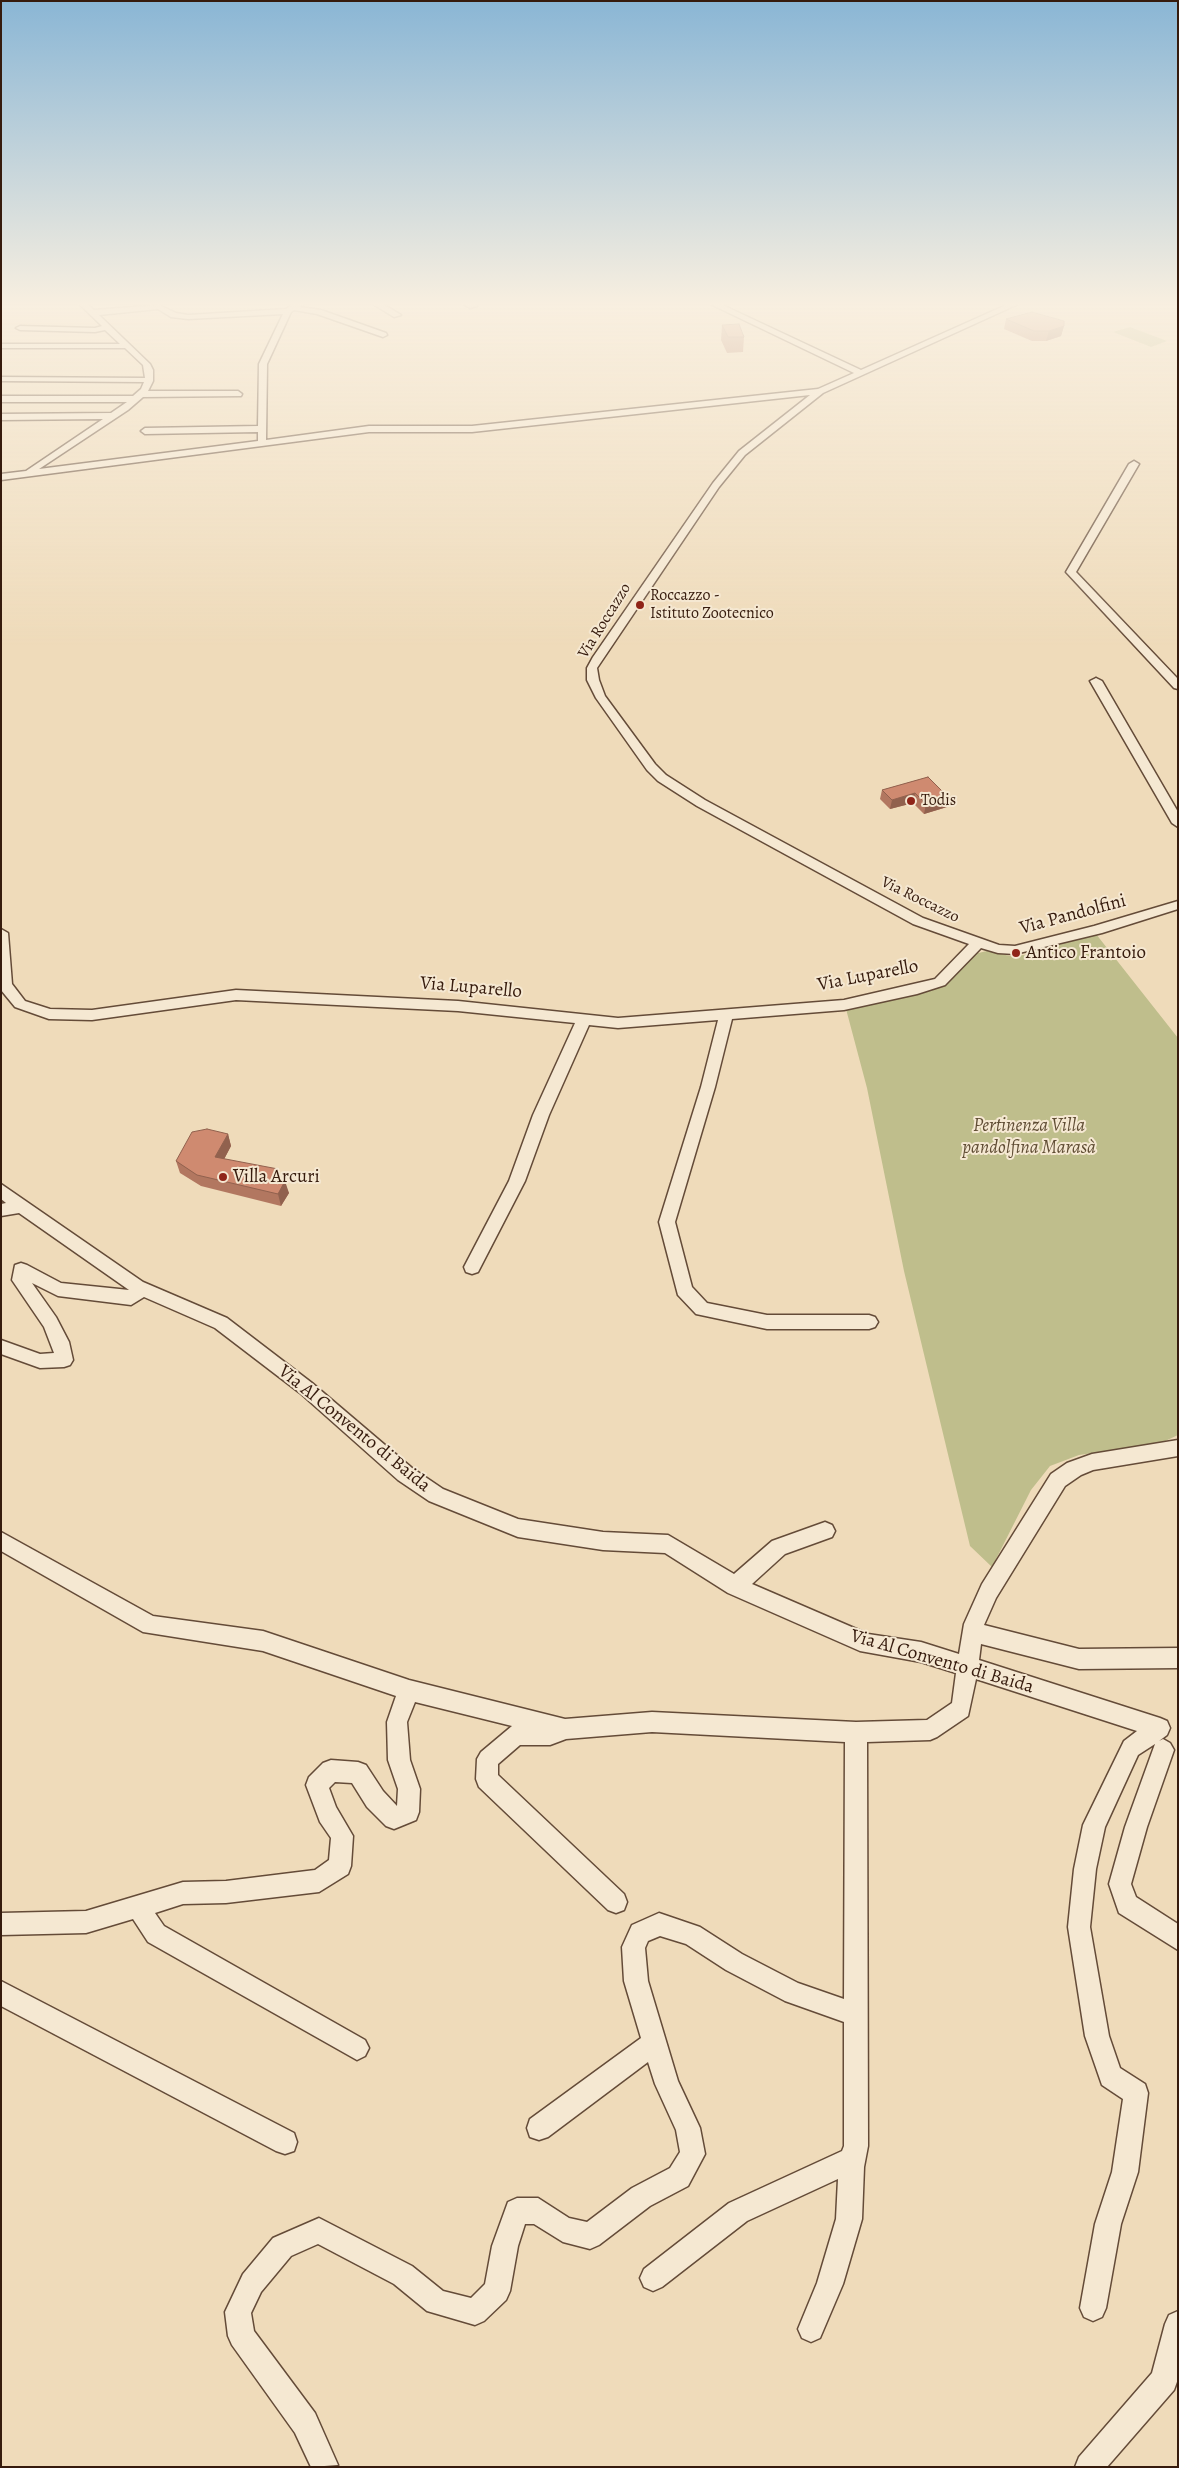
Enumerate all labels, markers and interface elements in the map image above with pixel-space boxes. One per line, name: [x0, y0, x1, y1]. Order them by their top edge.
street label: Via Roccazzo: [574, 580, 636, 662]
place label: Roccazzo - Istituto Zootecnico: [650, 586, 774, 624]
marker: Roccazzo - Istituto Zootecnico: [634, 599, 646, 611]
place label: Todis: [921, 791, 956, 811]
marker: Todis: [905, 795, 917, 807]
street label: Via Roccazzo: [878, 873, 962, 927]
street label: Via Pandolfini: [1017, 890, 1129, 940]
place label: Antico Frantoio: [1026, 942, 1146, 964]
marker: Antico Frantoio: [1010, 947, 1022, 959]
street label: Via Luparello: [816, 955, 920, 997]
street label: Via Luparello: [419, 972, 523, 1004]
park label: Pertinenza Villa pandolfina Marasà: [962, 1115, 1096, 1159]
place label: Villa Arcuri: [233, 1166, 320, 1188]
marker: Villa Arcuri: [217, 1171, 229, 1183]
street label: Via Al Convento di Baida: [273, 1361, 435, 1497]
street label: Via Al Convento di Baida: [848, 1625, 1036, 1699]

